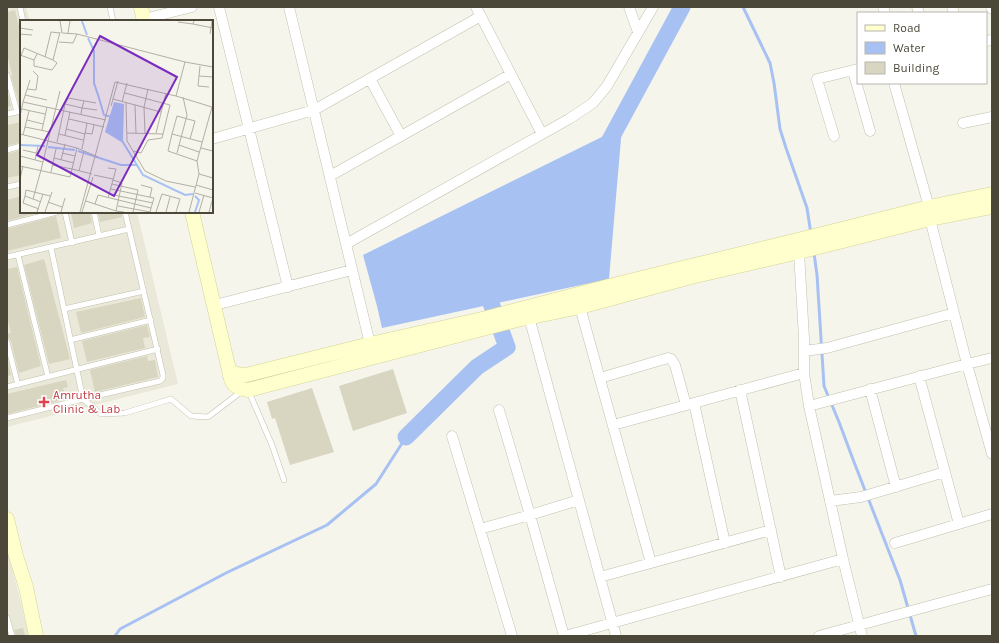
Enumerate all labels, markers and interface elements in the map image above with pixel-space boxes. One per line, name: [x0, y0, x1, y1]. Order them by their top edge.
legend: [857, 12, 987, 84]
inset map: [20, 20, 213, 213]
text: Road: [893, 21, 921, 35]
text: Water: [893, 41, 926, 55]
text: Building: [893, 61, 940, 75]
place label: Amrutha Clinic & Lab: [53, 388, 120, 416]
marker: Amrutha Clinic & Lab: [38, 396, 50, 408]

